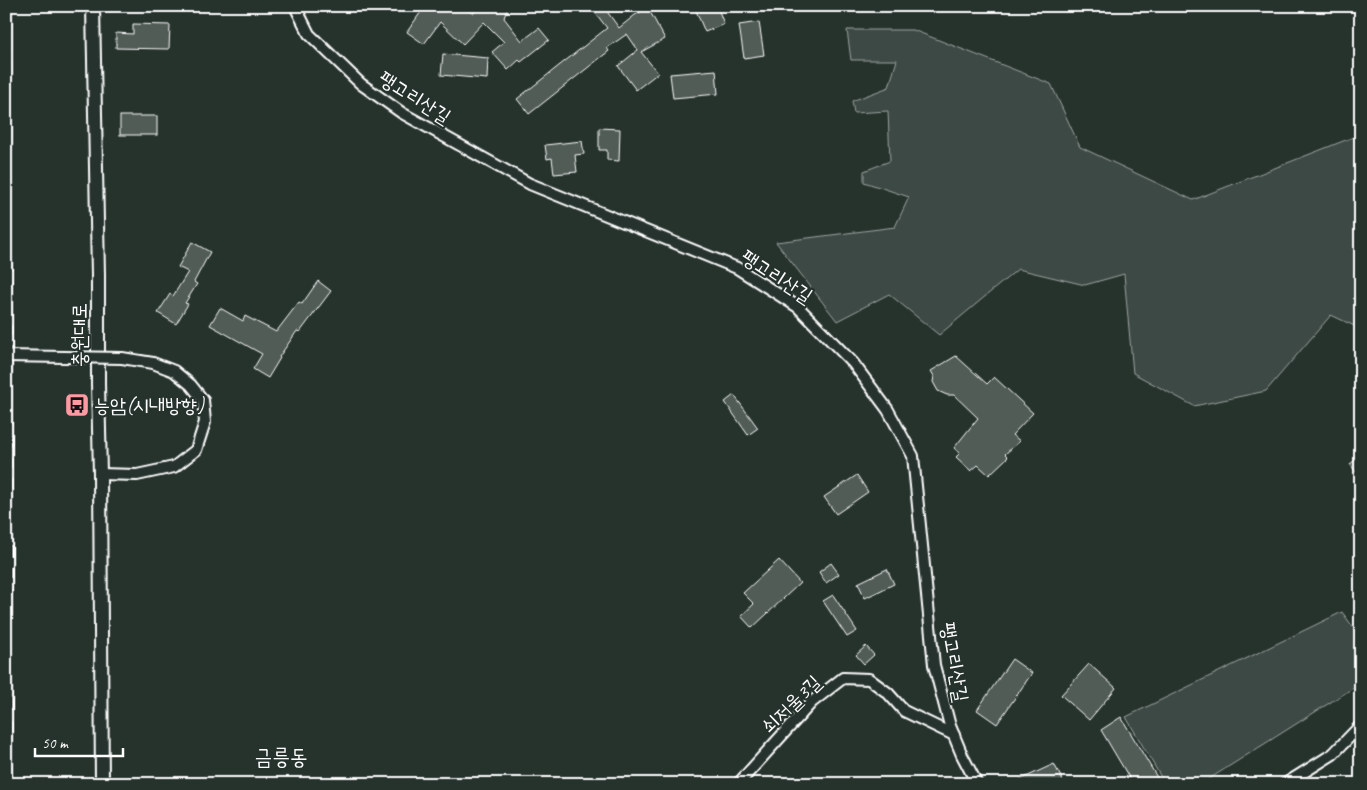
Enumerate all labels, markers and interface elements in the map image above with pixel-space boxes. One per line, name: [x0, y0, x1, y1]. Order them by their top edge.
street label: 팽고리산길: [374, 66, 455, 129]
street label: 팽고리산길: [736, 244, 817, 309]
street label: 충원대로: [67, 303, 92, 367]
bus stop icon: 능암(시내방향): [64, 392, 90, 418]
place label: 능암(시내방향): [94, 393, 205, 418]
street label: 팽고리산길: [935, 620, 974, 704]
street label: 쇠저울3길: [756, 670, 826, 739]
scale bar: [35, 725, 122, 757]
text: 50 m: [42, 734, 69, 753]
district label: 금릉동: [254, 743, 308, 771]

